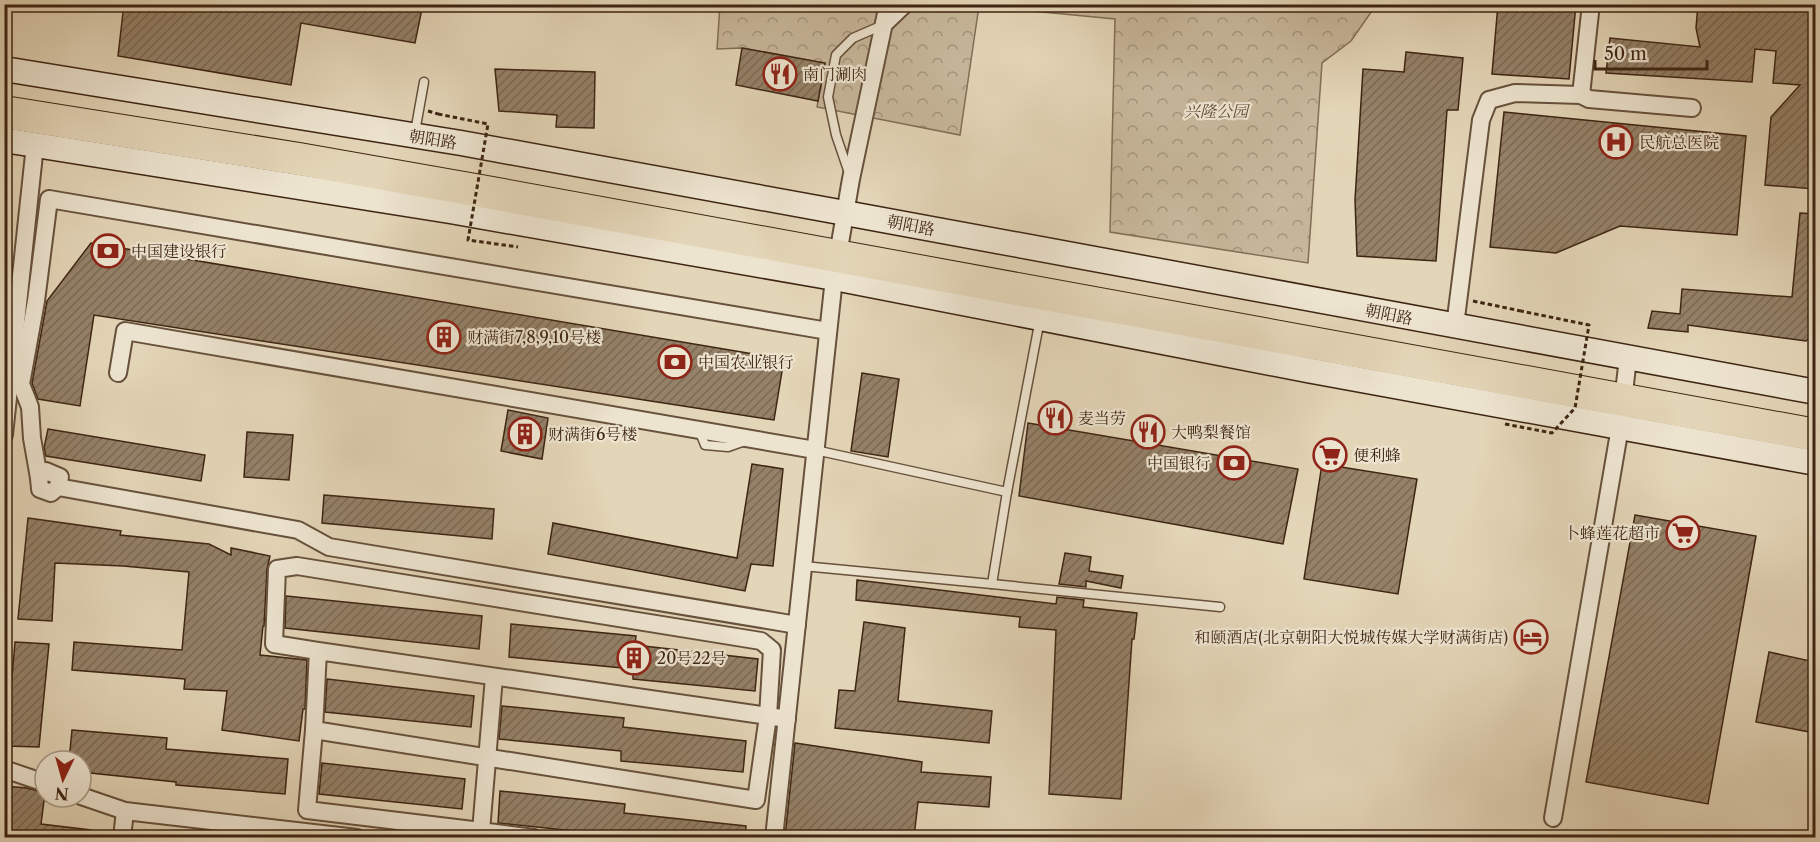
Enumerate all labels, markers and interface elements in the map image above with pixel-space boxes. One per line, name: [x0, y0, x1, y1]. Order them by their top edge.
scale bar: [1595, 33, 1708, 71]
text: 50 m: [1604, 43, 1647, 65]
restaurant icon: 南门涮肉: [762, 56, 798, 92]
place label: 南门涮肉: [803, 64, 867, 84]
park label: 兴隆公园: [1184, 101, 1251, 121]
hospital icon: 民航总医院: [1598, 124, 1634, 160]
street label: 朝阳路: [408, 125, 458, 153]
place label: 民航总医院: [1639, 132, 1719, 152]
street label: 朝阳路: [886, 211, 936, 239]
bank icon: 中国建设银行: [90, 233, 126, 269]
place label: 中国建设银行: [131, 241, 227, 261]
street label: 朝阳路: [1364, 300, 1414, 328]
building icon: 财满街7,8,9,10号楼: [426, 319, 462, 355]
place label: 财满街7,8,9,10号楼: [467, 327, 601, 347]
bank icon: 中国农业银行: [657, 344, 693, 380]
place label: 中国农业银行: [698, 352, 794, 372]
restaurant icon: 麦当劳: [1037, 400, 1073, 436]
place label: 麦当劳: [1078, 408, 1126, 428]
restaurant icon: 大鸭梨餐馆: [1130, 414, 1166, 450]
building icon: 财满街6号楼: [507, 416, 543, 452]
place label: 大鸭梨餐馆: [1171, 422, 1251, 442]
place label: 财满街6号楼: [548, 424, 637, 444]
supermarket icon: 便利蜂: [1312, 437, 1348, 473]
bank icon: 中国银行: [1216, 445, 1252, 481]
place label: 便利蜂: [1353, 445, 1401, 465]
place label: 中国银行: [1147, 453, 1211, 473]
supermarket icon: 卜蜂莲花超市: [1665, 515, 1701, 551]
place label: 卜蜂莲花超市: [1564, 523, 1660, 543]
hotel icon: 和颐酒店(北京朝阳大悦城传媒大学财满街店): [1513, 619, 1549, 655]
place label: 和颐酒店(北京朝阳大悦城传媒大学财满街店): [1194, 627, 1508, 647]
building icon: 20号22号: [616, 640, 652, 676]
place label: 20号22号: [657, 648, 727, 668]
north arrow: [33, 749, 93, 809]
text: N: [54, 783, 69, 805]

